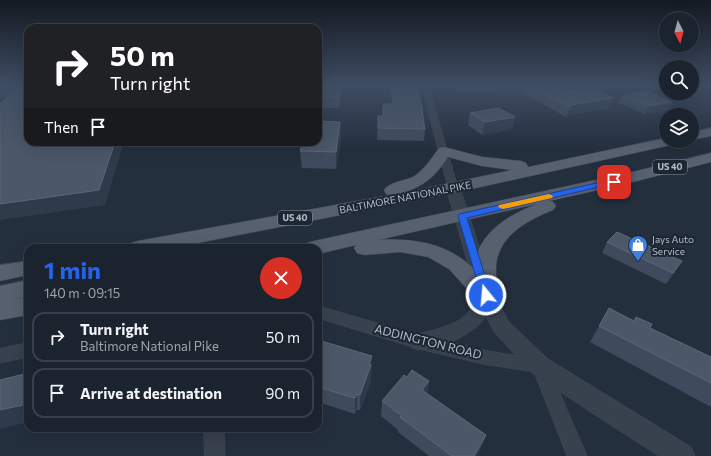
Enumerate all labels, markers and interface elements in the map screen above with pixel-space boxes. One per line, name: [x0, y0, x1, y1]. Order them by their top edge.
north arrow: [659, 12, 699, 52]
map controls: [659, 12, 699, 148]
text: 50 m: [110, 38, 175, 72]
icon: right: [44, 40, 96, 92]
button: search: [659, 60, 699, 100]
text: Turn right: [110, 72, 190, 94]
button: layers: [659, 108, 699, 148]
icon: arrive: [87, 116, 109, 138]
text: Then: [44, 118, 79, 136]
road number: US 40: [653, 160, 687, 174]
pin: [597, 165, 631, 199]
icon: arrive: [603, 171, 625, 193]
street label: BALTIMORE NATIONAL PIKE: [338, 178, 472, 216]
road number: US 40: [278, 211, 312, 225]
place label: Jays Auto Service: [652, 233, 694, 257]
shop icon: Jays Auto Service: [627, 234, 649, 262]
text: 1 min: [44, 255, 101, 284]
button: close: [260, 257, 302, 299]
position arrow: [465, 274, 507, 316]
text: 140 m · 09:15: [44, 285, 120, 301]
text: Turn right: [80, 320, 149, 338]
street label: ADDINGTON ROAD: [373, 321, 483, 361]
icon: right: [46, 326, 68, 348]
text: 50 m: [266, 328, 300, 346]
text: Baltimore National Pike: [80, 338, 219, 354]
icon: arrive: [46, 382, 68, 404]
text: Arrive at destination: [80, 384, 222, 402]
text: 90 m: [265, 384, 300, 402]

